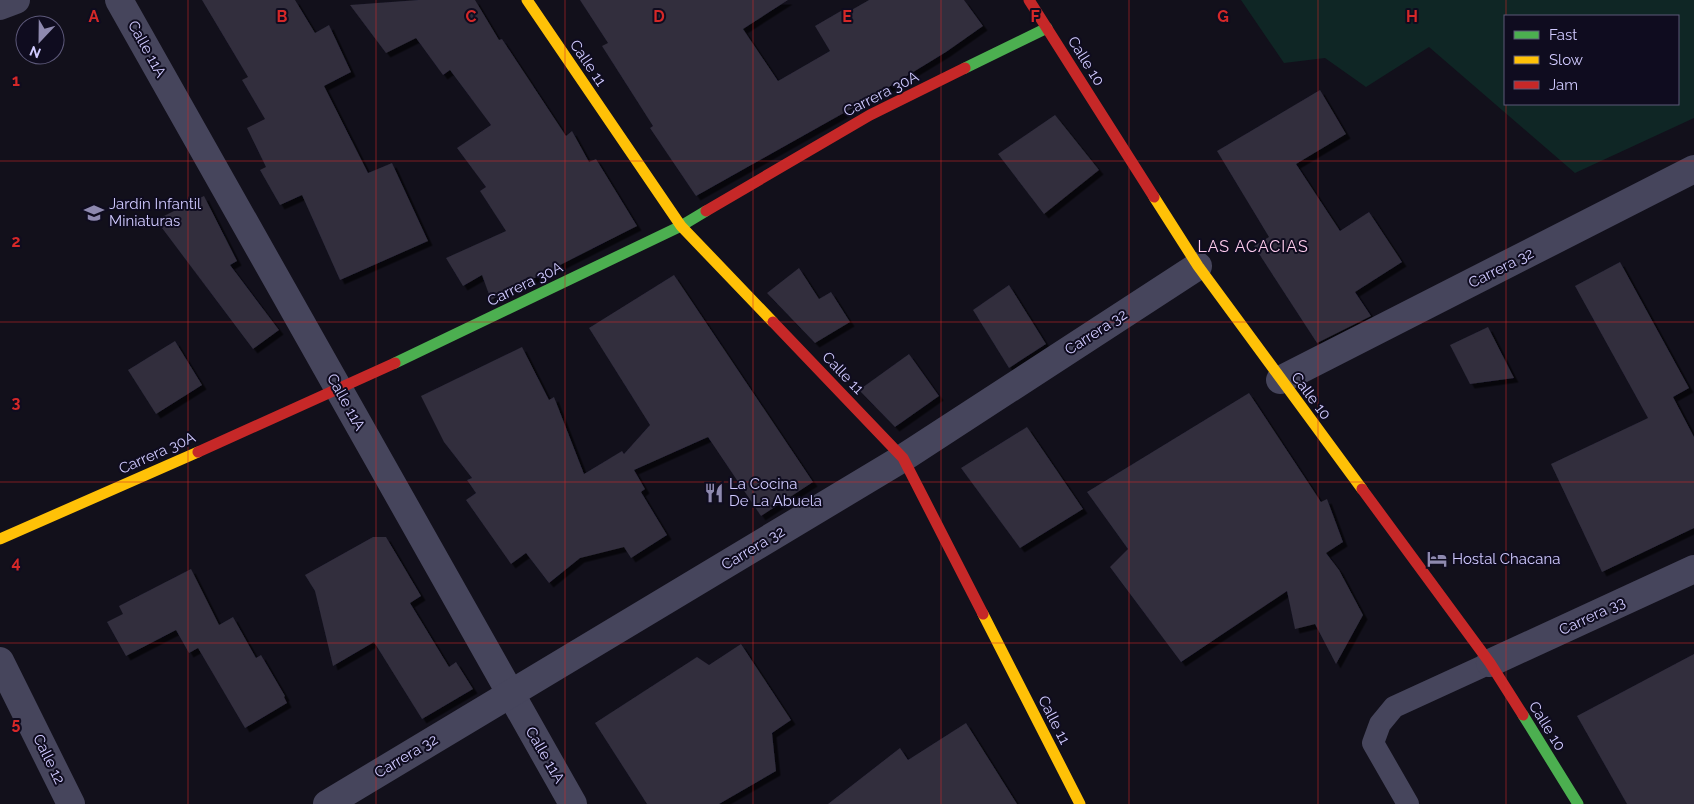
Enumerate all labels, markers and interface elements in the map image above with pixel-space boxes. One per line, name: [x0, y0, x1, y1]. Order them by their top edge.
text: A: [89, 7, 100, 26]
text: B: [277, 7, 288, 26]
text: C: [466, 7, 477, 26]
text: D: [653, 7, 665, 26]
text: E: [842, 7, 852, 26]
text: F: [1030, 7, 1040, 26]
text: G: [1217, 7, 1229, 26]
text: H: [1406, 7, 1418, 26]
north arrow: [15, 15, 65, 65]
legend: [1504, 15, 1679, 105]
street label: Calle 11A: [124, 17, 170, 81]
text: Fast: [1549, 26, 1577, 44]
street label: Calle 10: [1064, 33, 1108, 89]
street label: Calle 11: [566, 36, 610, 90]
text: N: [27, 43, 43, 61]
text: Slow: [1549, 51, 1583, 69]
street label: Carrera 30A: [840, 67, 922, 121]
text: 1: [12, 71, 20, 90]
text: Jam: [1549, 76, 1578, 94]
place label: Jardín Infantil Miniaturas: [109, 195, 202, 230]
school or university icon: Jardín Infantil Miniaturas: [83, 202, 105, 224]
text: 2: [11, 232, 21, 251]
district label: LAS ACACIAS: [1197, 237, 1309, 256]
street label: Carrera 32: [1465, 244, 1537, 292]
street label: Carrera 30A: [484, 258, 566, 310]
street label: Carrera 32: [1061, 305, 1131, 359]
street label: Calle 11: [818, 348, 868, 398]
street label: Calle 10: [1287, 369, 1335, 423]
street label: Calle 11A: [323, 370, 369, 434]
text: 3: [12, 393, 21, 412]
street label: Carrera 30A: [116, 428, 198, 478]
place label: La Cocina De La Abuela: [729, 475, 822, 510]
restaurant icon: La Cocina De La Abuela: [703, 482, 725, 504]
street label: Carrera 32: [718, 522, 788, 574]
hotel icon: Hostal Chacana: [1426, 548, 1448, 570]
place label: Hostal Chacana: [1452, 550, 1560, 568]
text: 4: [11, 553, 21, 572]
street label: Carrera 33: [1556, 593, 1628, 639]
street label: Calle 11: [1034, 693, 1074, 748]
street label: Calle 10: [1525, 698, 1569, 754]
text: 5: [12, 714, 21, 733]
street label: Calle 11A: [522, 724, 568, 786]
street label: Carrera 32: [371, 730, 441, 782]
street label: Calle 12: [29, 731, 69, 787]

